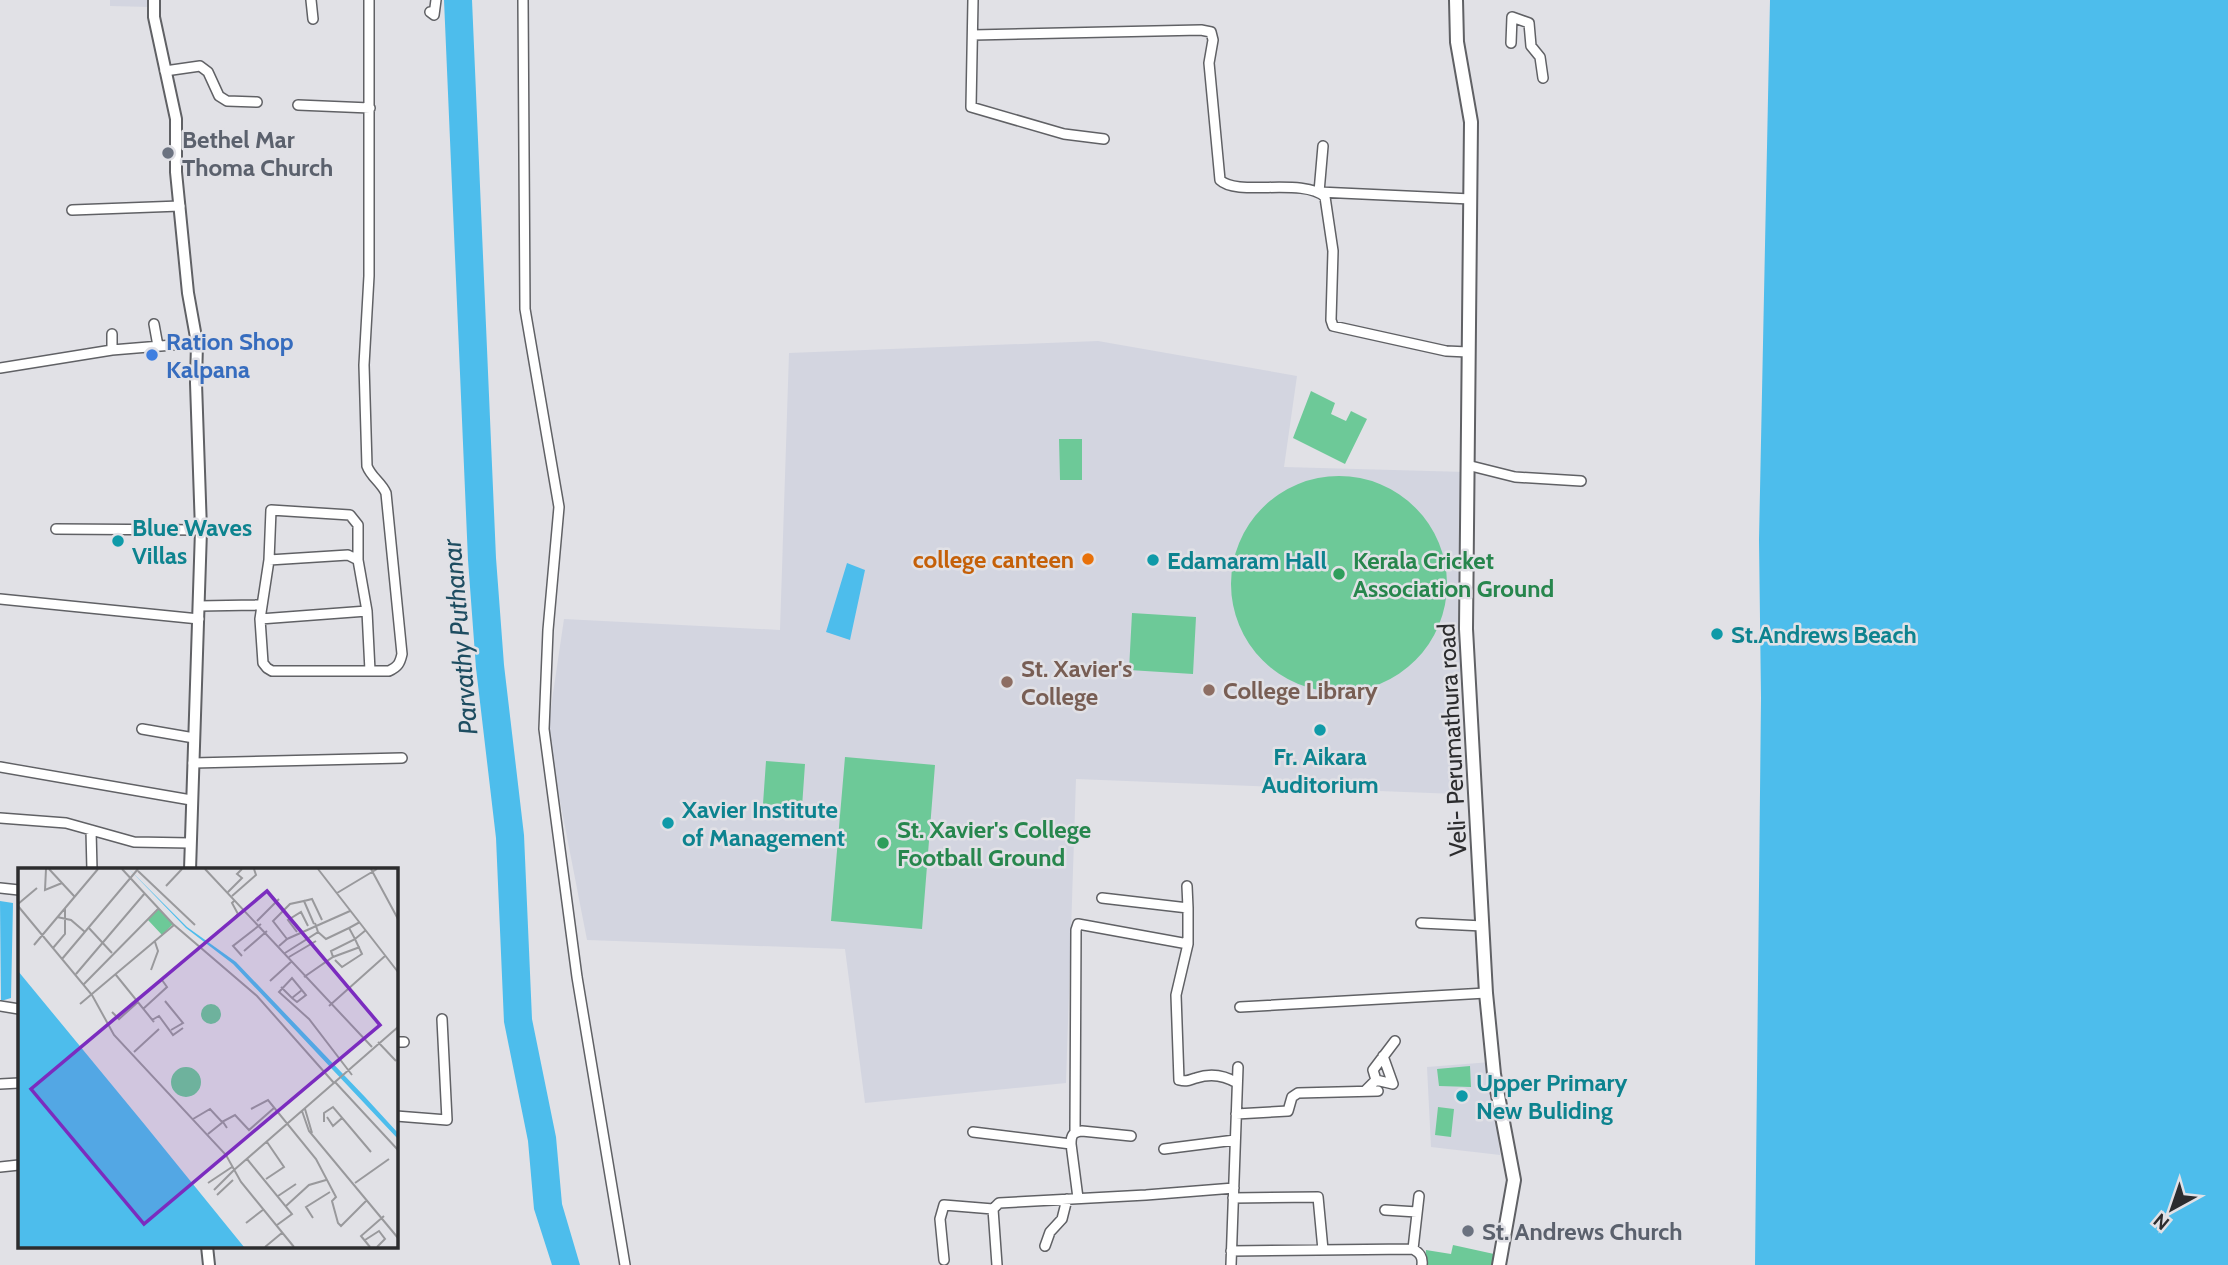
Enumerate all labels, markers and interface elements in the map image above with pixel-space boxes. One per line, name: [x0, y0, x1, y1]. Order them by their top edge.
place label: Bethel Mar Thoma Church: [182, 125, 333, 182]
marker: Bethel Mar Thoma Church: [160, 145, 176, 161]
place label: Ration Shop Kalpana: [166, 327, 294, 384]
marker: Ration Shop Kalpana: [144, 347, 160, 363]
place label: Blue Waves Villas: [132, 513, 252, 570]
marker: Blue Waves Villas: [110, 533, 126, 549]
water label: Parvathy Puthanar: [435, 537, 484, 736]
place label: college canteen: [913, 545, 1074, 574]
place label: Edamaram Hall: [1167, 546, 1327, 575]
place label: Kerala Cricket Association Ground: [1353, 546, 1554, 603]
marker: college canteen: [1080, 551, 1096, 567]
marker: Edamaram Hall: [1145, 552, 1161, 568]
marker: Kerala Cricket Association Ground: [1331, 566, 1347, 582]
place label: St.Andrews Beach: [1731, 620, 1917, 649]
street label: Veli- Perumathura road: [1431, 623, 1473, 857]
marker: St.Andrews Beach: [1709, 626, 1725, 642]
place label: St. Xavier's College: [1021, 654, 1132, 711]
marker: St. Xavier's College: [999, 674, 1015, 690]
place label: College Library: [1223, 676, 1378, 705]
marker: College Library: [1201, 682, 1217, 698]
marker: Fr. Aikara Auditorium: [1312, 722, 1328, 738]
place label: Fr. Aikara Auditorium: [1261, 742, 1379, 799]
place label: Xavier Institute of Management: [681, 795, 845, 852]
marker: Xavier Institute of Management: [660, 815, 676, 831]
place label: St. Xavier's College Football Ground: [897, 815, 1091, 872]
marker: St. Xavier's College Football Ground: [875, 835, 891, 851]
inset map: [18, 868, 397, 1248]
place label: Upper Primary New Buliding: [1476, 1068, 1628, 1125]
marker: Upper Primary New Buliding: [1454, 1088, 1470, 1104]
north arrow: [2137, 1174, 2207, 1244]
text: N: [2149, 1209, 2174, 1235]
place label: St. Andrews Church: [1482, 1217, 1682, 1246]
marker: St. Andrews Church: [1460, 1223, 1476, 1239]

